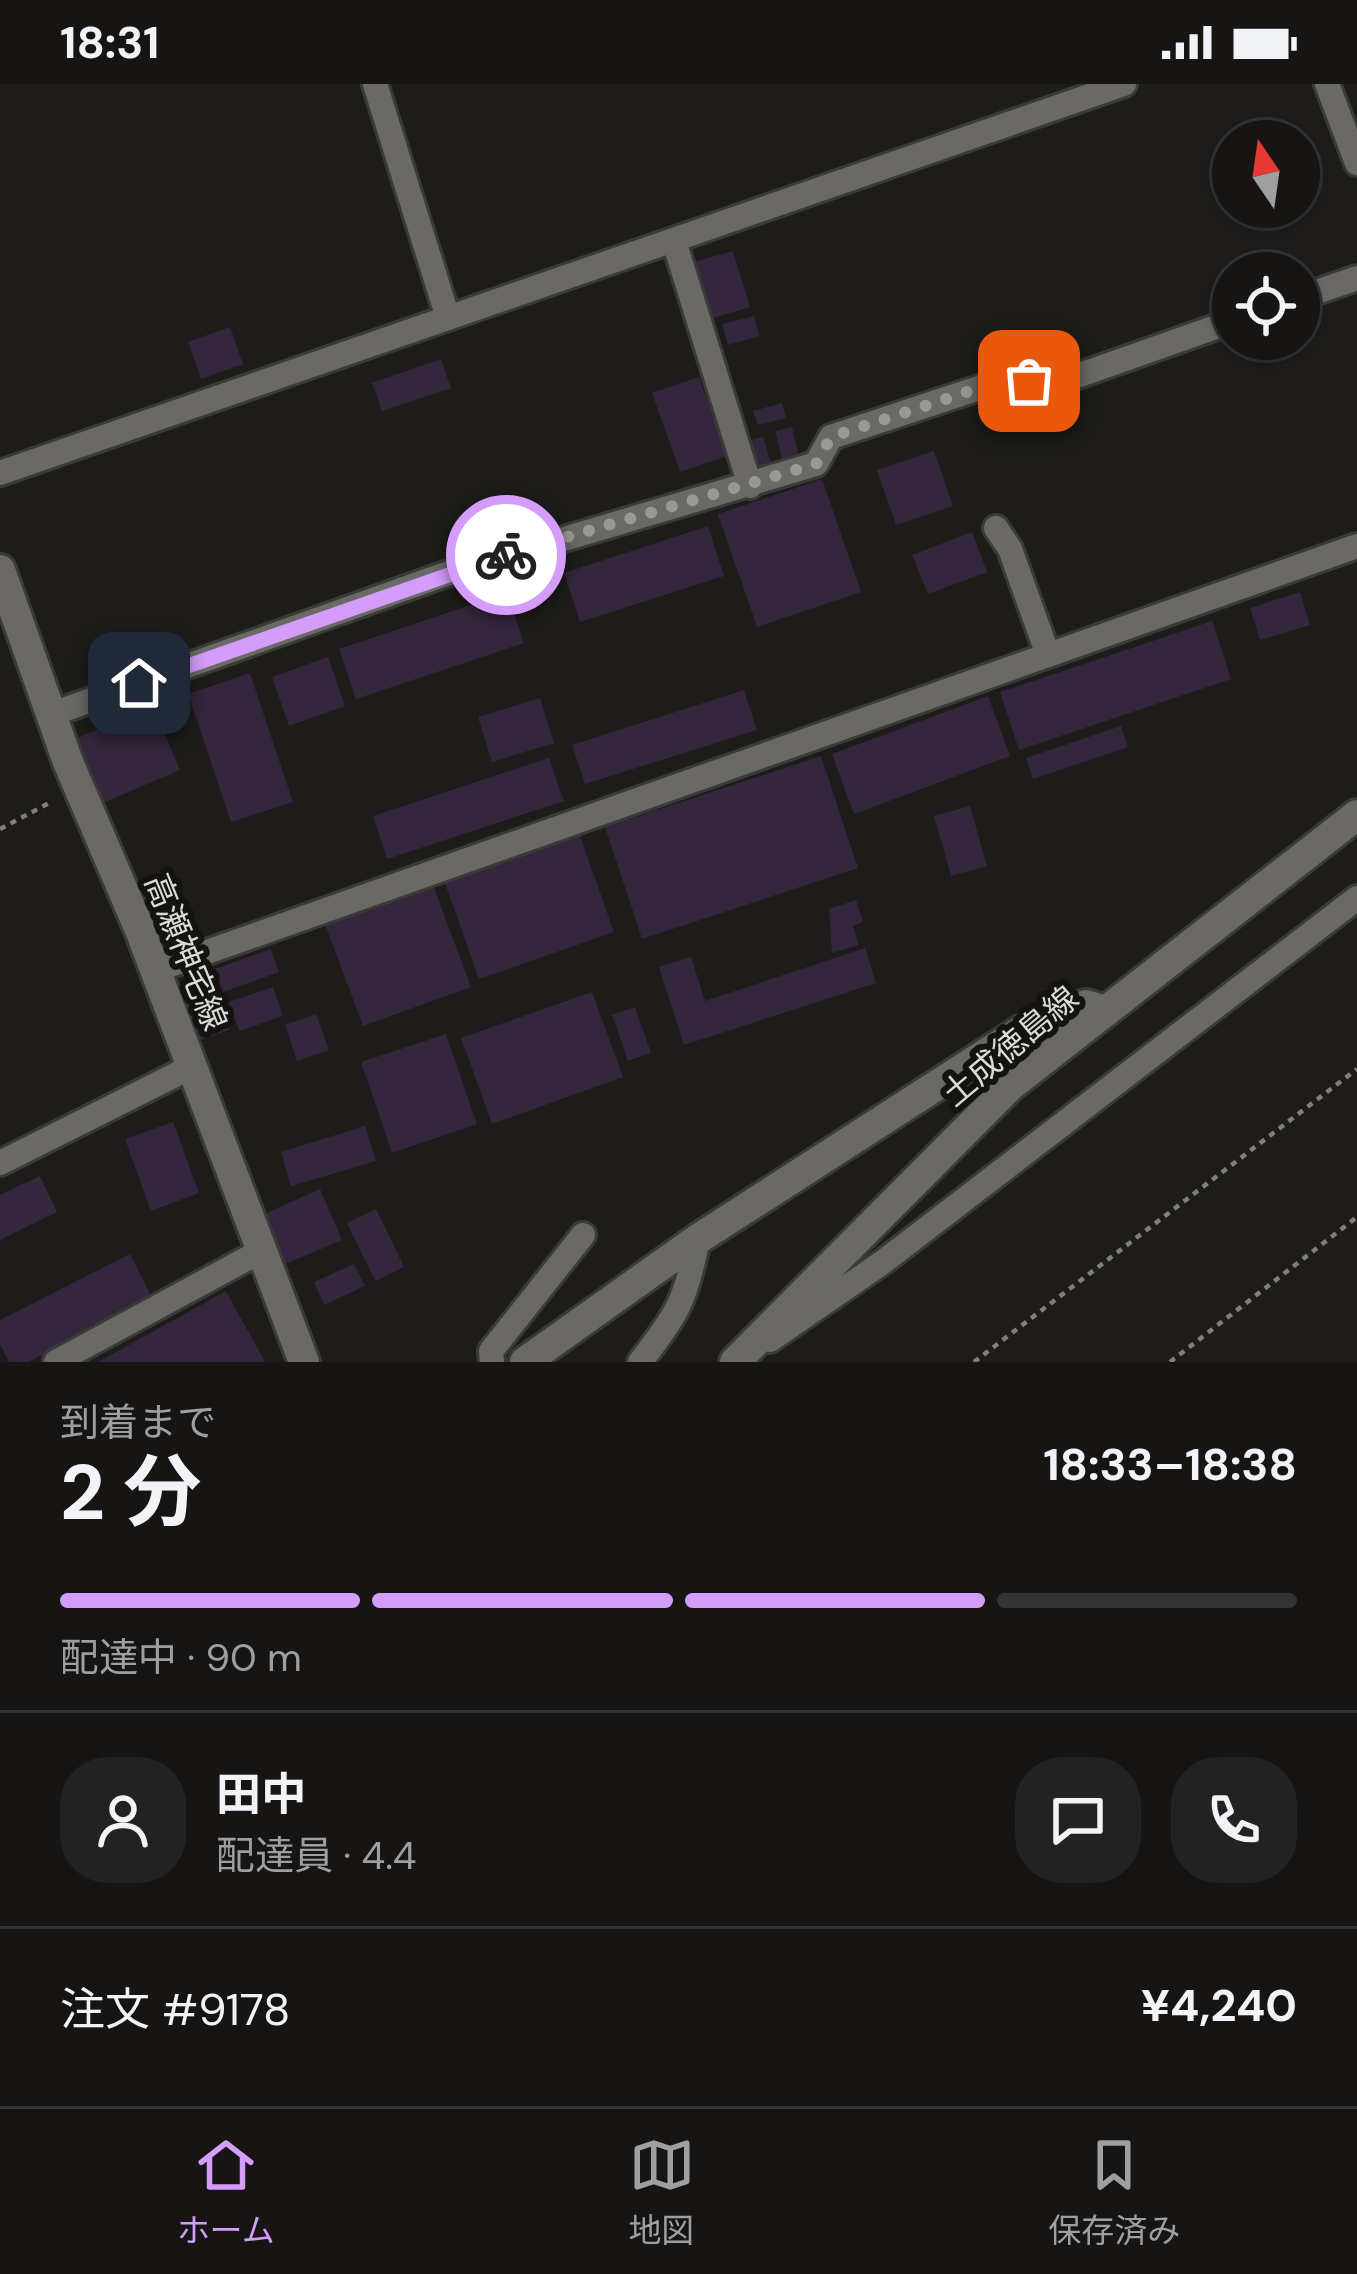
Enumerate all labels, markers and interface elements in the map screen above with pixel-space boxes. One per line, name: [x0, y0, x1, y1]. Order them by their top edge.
text: 18:31: [60, 13, 160, 72]
north arrow: [1212, 120, 1320, 228]
map controls: [1212, 120, 1320, 360]
button: locate: [1212, 252, 1320, 360]
pin: [978, 330, 1080, 432]
icon: bag: [996, 348, 1062, 414]
courier: [446, 495, 566, 615]
icon: bike: [473, 522, 539, 588]
pin: [88, 632, 190, 734]
icon: home: [106, 650, 172, 716]
street label: 高瀬神宅線: [135, 867, 237, 1037]
street label: 土成徳島線: [933, 977, 1087, 1115]
text: 到着まで: [60, 1397, 216, 1448]
text: 18:33–18:38: [1043, 1435, 1297, 1494]
text: 2 分: [60, 1442, 201, 1543]
text: 配達中 · 90 m: [60, 1632, 302, 1683]
button: person: [60, 1757, 186, 1883]
button: chat: [1015, 1757, 1141, 1883]
button: phone: [1171, 1757, 1297, 1883]
text: 田中: [216, 1765, 306, 1824]
text: 配達員 · 4.4: [216, 1830, 417, 1881]
text: ¥4,240: [1141, 1976, 1297, 2035]
text: 注文 #9178: [60, 1980, 290, 2039]
tab: ホーム: [177, 2132, 275, 2252]
tab: 地図: [629, 2132, 695, 2252]
tab: 保存済み: [1048, 2132, 1180, 2252]

